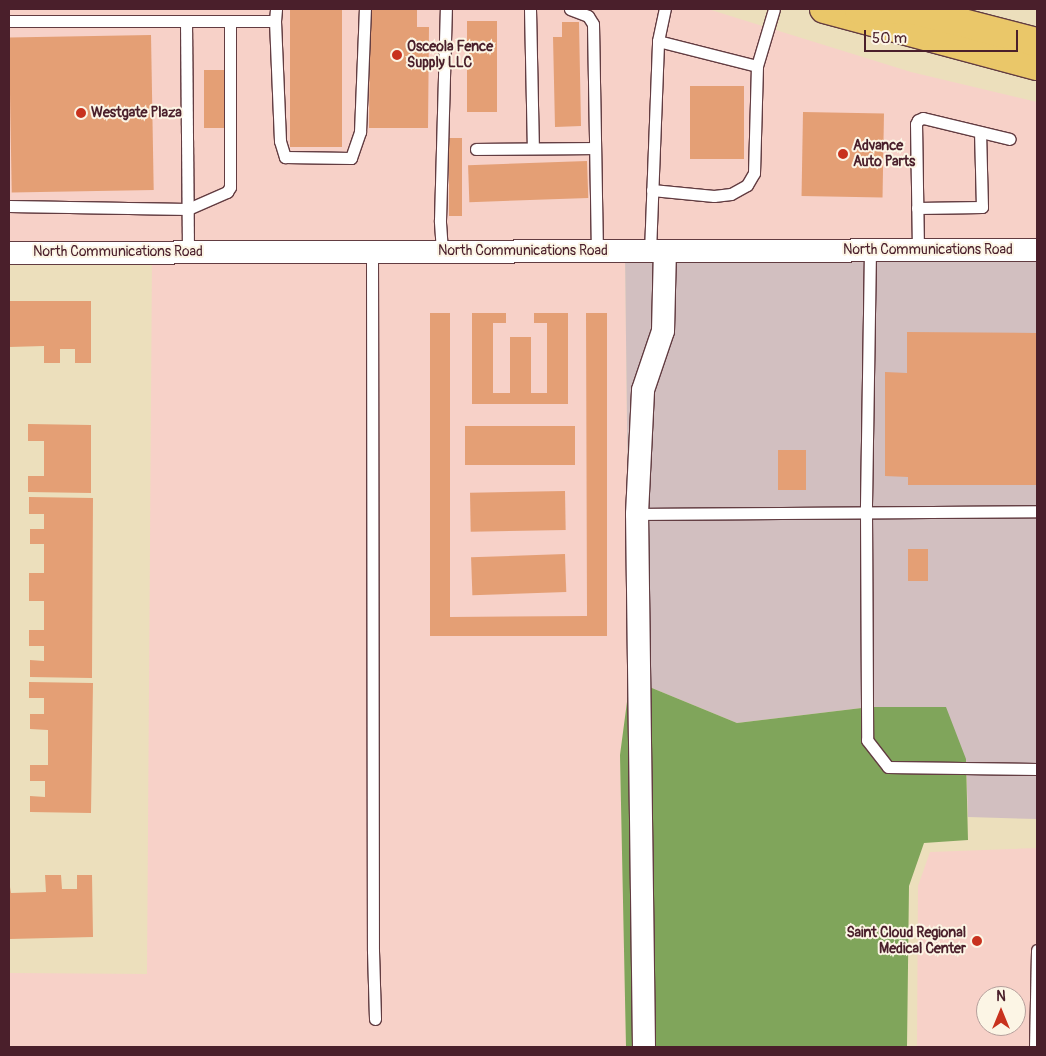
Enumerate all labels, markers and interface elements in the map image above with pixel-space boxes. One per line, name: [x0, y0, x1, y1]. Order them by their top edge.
scale bar: [866, 20, 1020, 52]
text: 50 m: [872, 29, 907, 48]
place label: Osceola Fence Supply LLC: [407, 39, 493, 72]
marker: Osceola Fence Supply LLC: [391, 49, 403, 61]
place label: Westgate Plaza: [91, 105, 182, 121]
marker: Westgate Plaza: [75, 107, 87, 119]
place label: Advance Auto Parts: [853, 138, 915, 170]
marker: Advance Auto Parts: [837, 148, 849, 160]
street label: North Communications Road: [843, 242, 1013, 258]
street label: North Communications Road: [438, 243, 608, 259]
street label: North Communications Road: [33, 244, 203, 260]
place label: Saint Cloud Regional Medical Center: [846, 925, 966, 958]
marker: Saint Cloud Regional Medical Center: [970, 934, 984, 948]
north arrow: [976, 986, 1026, 1036]
text: N: [996, 988, 1006, 1005]

